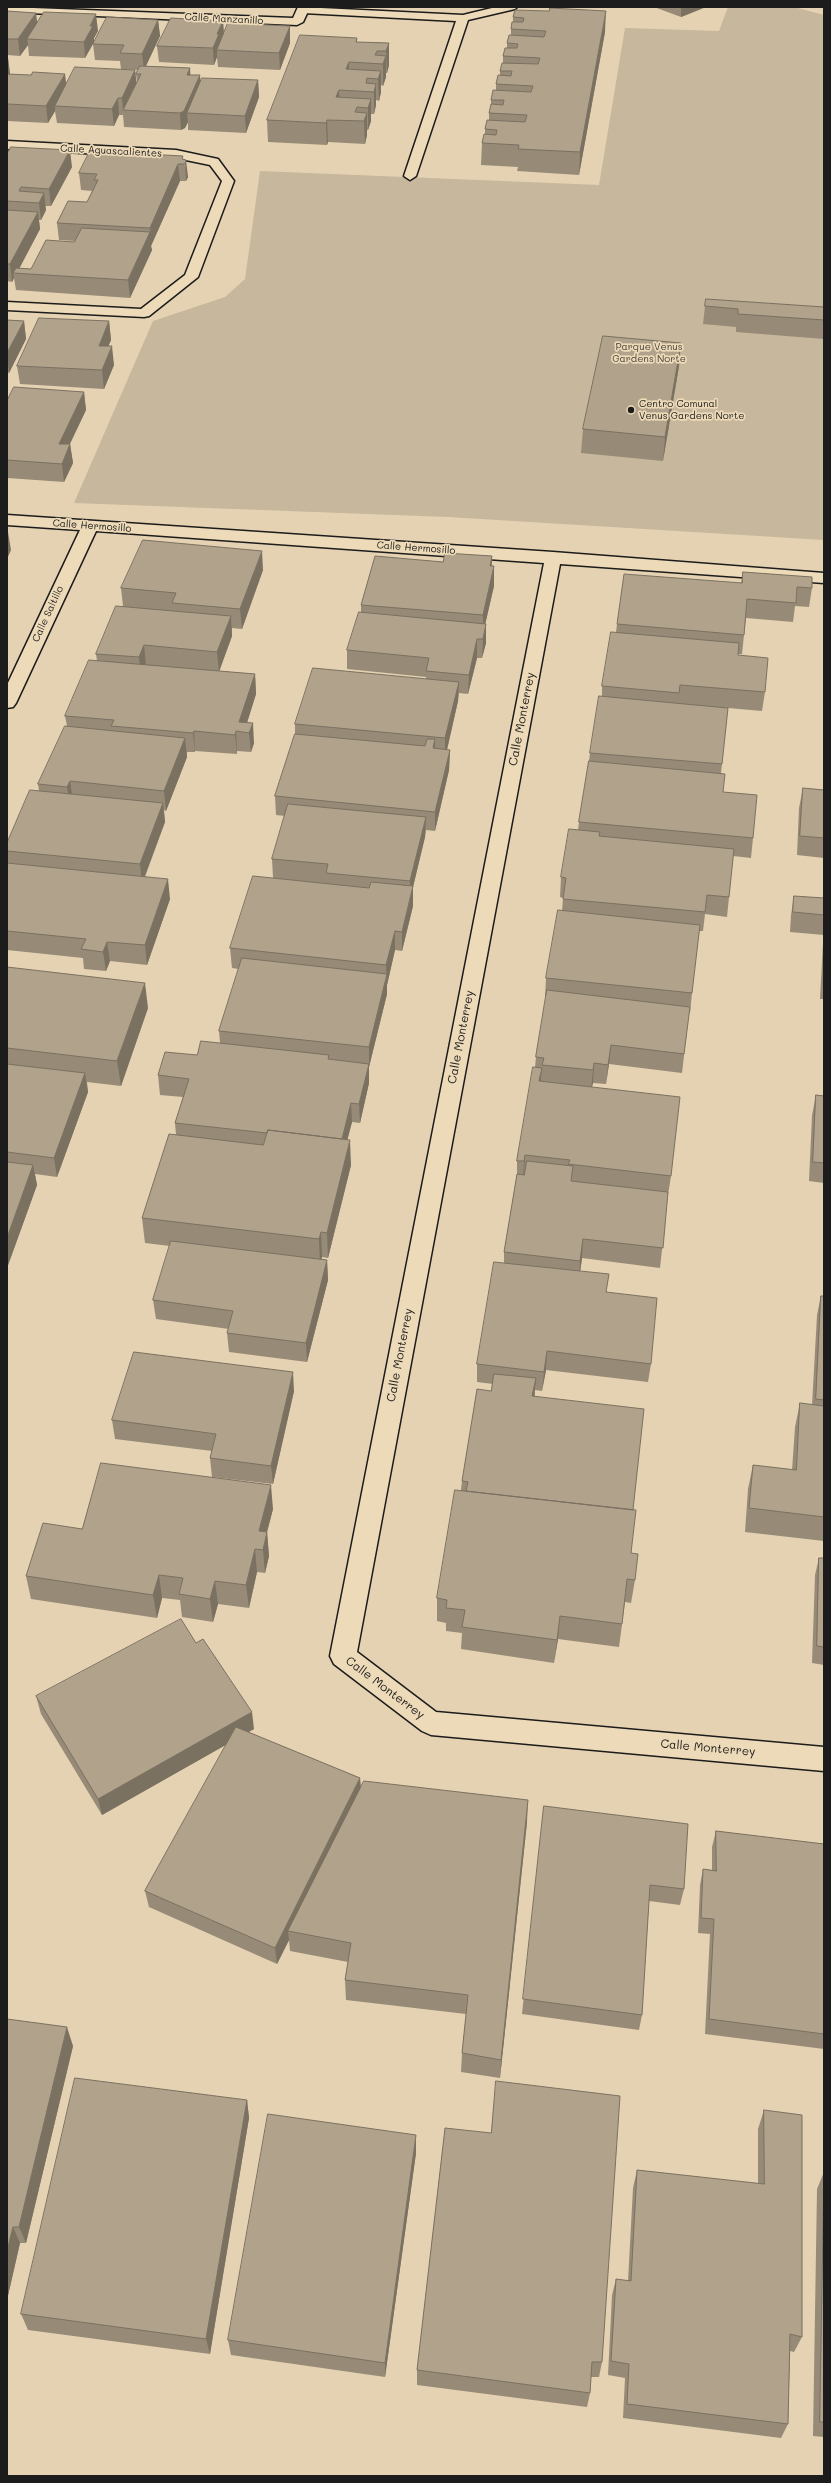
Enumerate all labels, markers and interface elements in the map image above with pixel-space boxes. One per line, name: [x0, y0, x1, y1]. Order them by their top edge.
street label: Calle Manzanillo: [184, 11, 264, 27]
street label: Calle Aguascalientes: [60, 142, 162, 160]
park label: Parque Venus Gardens Norte: [612, 341, 686, 364]
place label: Centro Comunal Venus Gardens Norte: [639, 398, 744, 422]
marker: Centro Comunal Venus Gardens Norte: [626, 405, 636, 415]
street label: Calle Hermosillo: [52, 517, 132, 535]
street label: Calle Hermosillo: [376, 539, 456, 557]
street label: Calle Saltillo: [30, 584, 66, 644]
street label: Calle Monterrey: [506, 671, 538, 767]
street label: Calle Monterrey: [445, 989, 477, 1085]
street label: Calle Monterrey: [384, 1307, 416, 1403]
street label: Calle Monterrey: [343, 1654, 427, 1722]
street label: Calle Monterrey: [660, 1737, 756, 1759]

